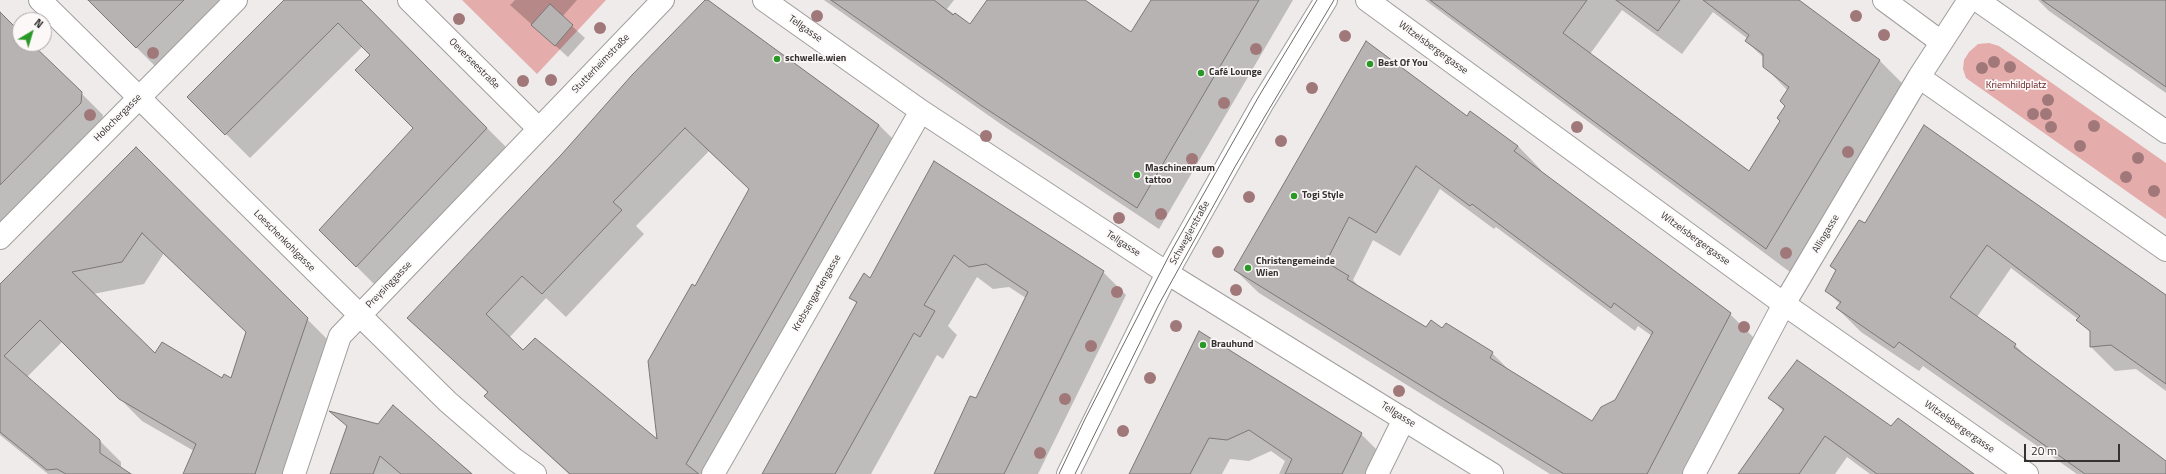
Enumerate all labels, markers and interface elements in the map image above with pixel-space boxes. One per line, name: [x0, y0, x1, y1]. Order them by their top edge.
north arrow: [12, 12, 52, 52]
street label: Tellgasse: [786, 13, 824, 45]
text: N: [31, 15, 47, 32]
street label: Witzelsbergergasse: [1396, 19, 1470, 77]
street label: Stutterheimstraße: [570, 32, 632, 96]
street label: Oeverseestraße: [446, 36, 502, 92]
place label: schwelle.wien: [785, 53, 846, 65]
marker: schwelle.wien: [772, 54, 782, 64]
place label: Best Of You: [1378, 58, 1428, 70]
marker: Best Of You: [1365, 59, 1375, 69]
place label: Café Lounge: [1209, 67, 1262, 79]
marker: Café Lounge: [1196, 68, 1206, 78]
park label: Kriemhildplatz: [1986, 80, 2046, 92]
street label: Holochergasse: [92, 92, 144, 144]
place label: Maschinenraum tattoo: [1145, 163, 1215, 186]
marker: Maschinenraum tattoo: [1132, 170, 1142, 180]
place label: Togi Style: [1302, 190, 1344, 202]
marker: Togi Style: [1289, 191, 1299, 201]
street label: Schweglerstraße: [1168, 199, 1212, 267]
street label: Loeschenkohlgasse: [251, 208, 317, 274]
street label: Witzelsbergergasse: [1658, 210, 1732, 268]
street label: Alliogasse: [1810, 213, 1842, 255]
street label: Tellgasse: [1104, 228, 1142, 260]
street label: Krebsengartengasse: [790, 253, 844, 333]
place label: Christengemeinde Wien: [1256, 256, 1335, 280]
street label: Preysinggasse: [364, 259, 414, 311]
marker: Christengemeinde Wien: [1243, 263, 1253, 273]
place label: Brauhund: [1211, 339, 1254, 351]
marker: Brauhund: [1198, 340, 1208, 350]
street label: Witzelsbergergasse: [1922, 398, 1996, 456]
street label: Tellgasse: [1378, 400, 1418, 430]
scale bar: [2026, 436, 2122, 462]
text: 20 m: [2031, 441, 2057, 460]

